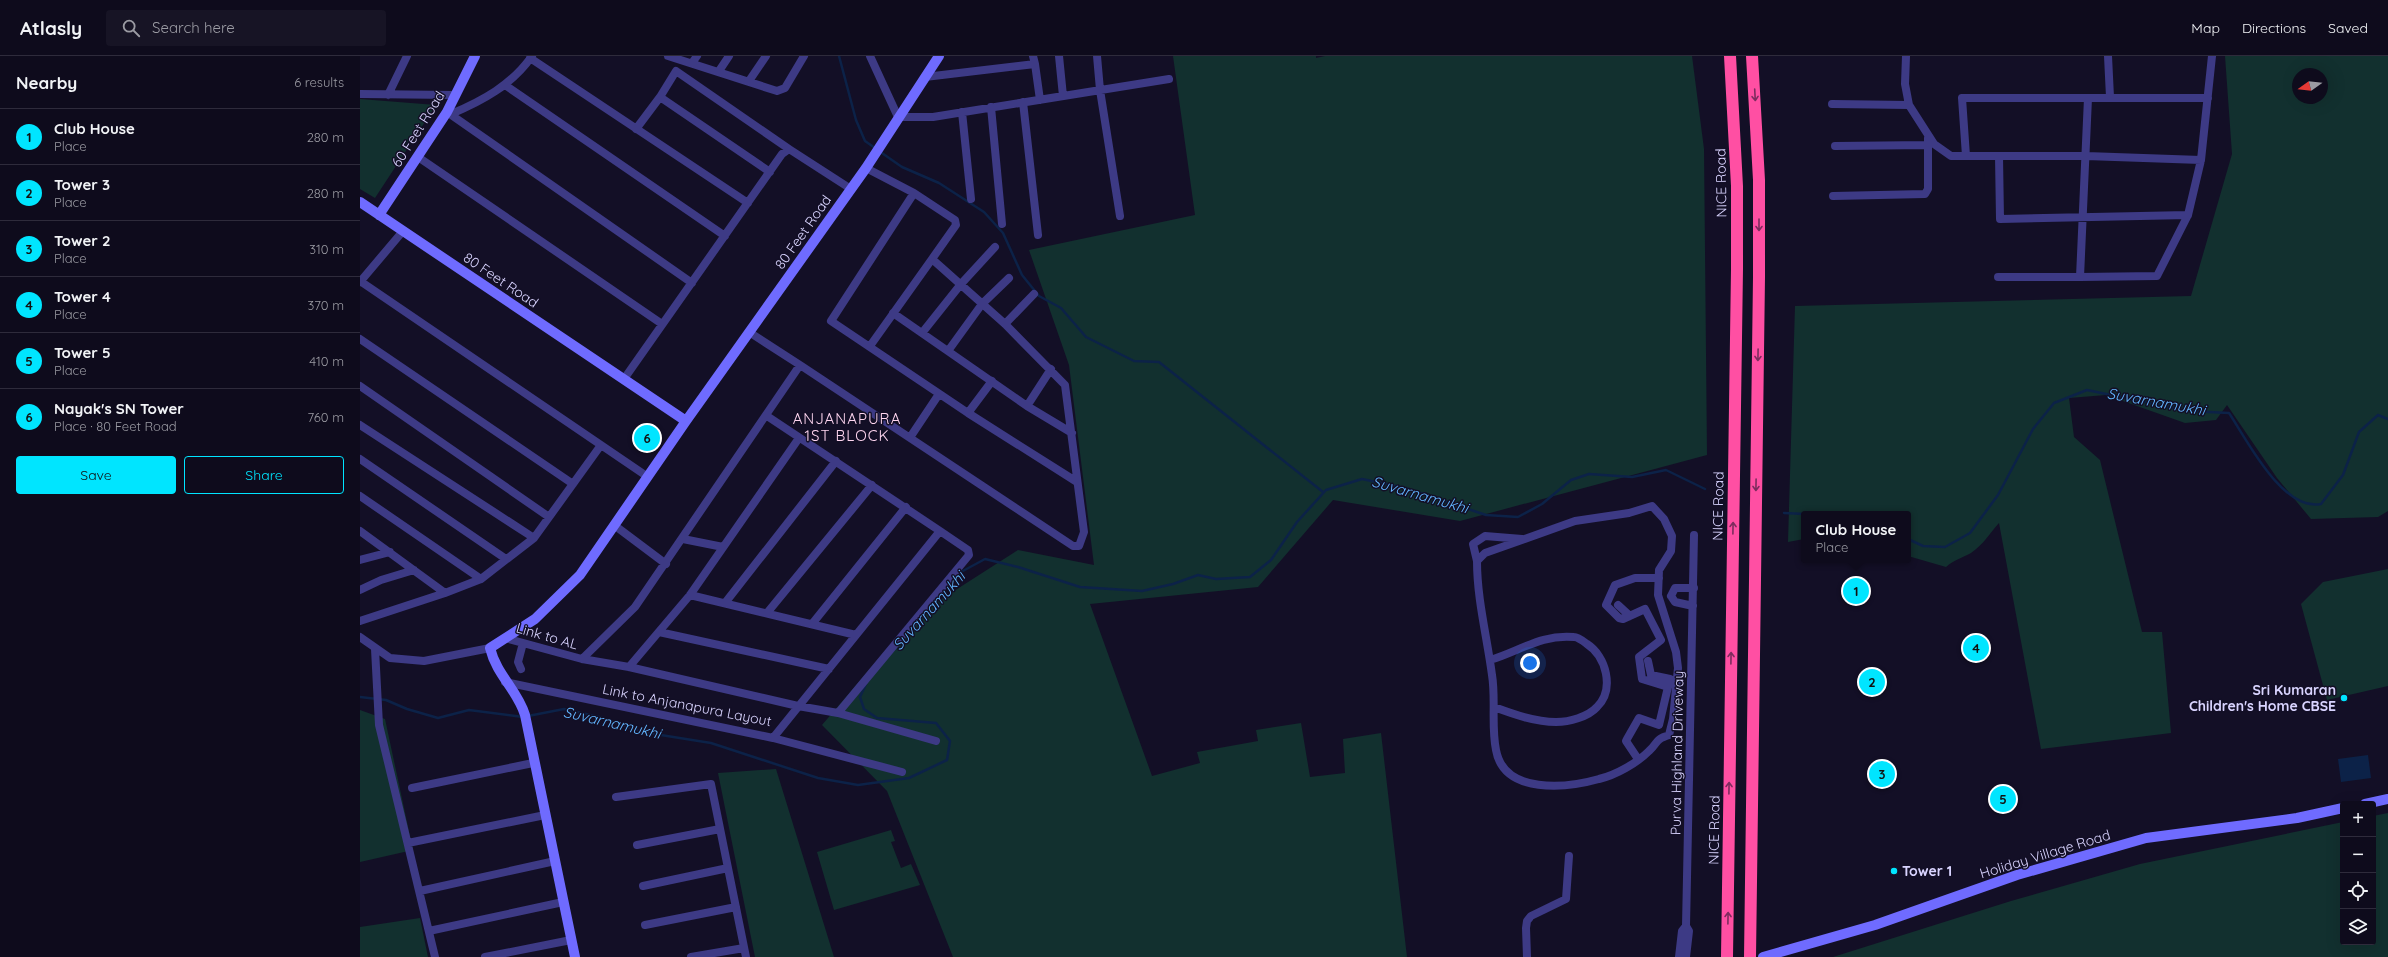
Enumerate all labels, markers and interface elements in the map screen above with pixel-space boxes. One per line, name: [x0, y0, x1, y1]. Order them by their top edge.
search box: [106, 10, 386, 46]
text: Atlasly: [20, 16, 82, 40]
icon: search: [120, 17, 142, 39]
text: Search here: [152, 18, 235, 37]
text: Map: [2191, 19, 2220, 37]
text: Directions: [2242, 19, 2306, 37]
text: Saved: [2328, 19, 2368, 37]
north arrow: [2292, 68, 2328, 104]
text: Nearby: [16, 72, 77, 93]
text: 6 results: [294, 74, 344, 90]
street label: 60 Feet Road: [387, 88, 449, 170]
one-way arrow: [1751, 88, 1758, 101]
text: Club House: [54, 119, 135, 138]
text: 1: [26, 129, 32, 145]
text: 280 m: [307, 129, 344, 145]
text: Place: [54, 138, 87, 154]
street label: NICE Road: [1711, 148, 1731, 218]
text: Tower 3: [54, 175, 110, 194]
text: 2: [25, 185, 33, 201]
text: 280 m: [307, 185, 344, 201]
street label: 80 Feet Road: [771, 191, 835, 273]
text: Place: [54, 194, 87, 210]
one-way arrow: [1755, 218, 1763, 231]
text: Tower 2: [54, 231, 111, 250]
text: 3: [26, 241, 32, 257]
text: 310 m: [309, 241, 344, 257]
street label: 80 Feet Road: [460, 248, 542, 312]
text: Place: [54, 250, 87, 266]
text: Tower 4: [54, 287, 111, 306]
text: 4: [25, 297, 33, 313]
text: 370 m: [307, 297, 344, 313]
text: Place: [54, 306, 87, 322]
text: Tower 5: [54, 343, 111, 362]
one-way arrow: [1754, 348, 1762, 361]
text: 5: [25, 353, 33, 369]
text: 410 m: [309, 353, 344, 369]
text: Place: [54, 362, 87, 378]
water label: Suvarnamukhi: [2105, 384, 2208, 420]
text: Nayak's SN Tower: [54, 399, 184, 418]
text: 6: [25, 409, 33, 425]
text: 760 m: [308, 409, 344, 425]
district label: ANJANAPURA 1ST BLOCK: [793, 409, 901, 445]
text: Place · 80 Feet Road: [54, 418, 177, 434]
pin: 6: [634, 423, 660, 453]
button: Save: [16, 456, 176, 494]
button: Share: [184, 456, 344, 494]
street label: NICE Road: [1708, 471, 1728, 541]
water label: Suvarnamukhi: [1370, 472, 1472, 518]
one-way arrow: [1752, 478, 1760, 491]
popup: [1801, 511, 1911, 563]
text: Club House: [1816, 520, 1896, 539]
one-way arrow: [1729, 522, 1737, 535]
text: Place: [1816, 539, 1848, 555]
water label: Suvarnamukhi: [888, 566, 970, 654]
pin: 1: [1843, 576, 1869, 606]
street label: Link to AL: [514, 619, 580, 654]
pin: 4: [1963, 633, 1989, 663]
one-way arrow: [1727, 652, 1735, 665]
your location: [1520, 653, 1540, 673]
pin: 2: [1859, 667, 1885, 697]
street label: Purva Highland Driveway: [1667, 671, 1687, 835]
street label: Link to Anjanapura Layout: [601, 680, 773, 730]
place label: Sri Kumaran Children's Home CBSE: [2189, 681, 2336, 715]
marker: Sri Kumaran Children's Home CBSE: [2339, 693, 2349, 703]
water label: Suvarnamukhi: [562, 702, 664, 743]
pin: 3: [1869, 759, 1895, 789]
one-way arrow: [1726, 782, 1733, 795]
pin: 5: [1990, 784, 2016, 814]
street label: NICE Road: [1704, 795, 1724, 865]
map controls: [2340, 801, 2376, 945]
button: +: [2340, 801, 2376, 837]
street label: Holiday Village Road: [1978, 826, 2112, 882]
button: −: [2340, 837, 2376, 873]
place label: Tower 1: [1902, 862, 1952, 880]
marker: Tower 1: [1889, 866, 1899, 876]
button: locate: [2340, 873, 2376, 909]
button: layers: [2340, 909, 2376, 945]
one-way arrow: [1724, 912, 1732, 925]

